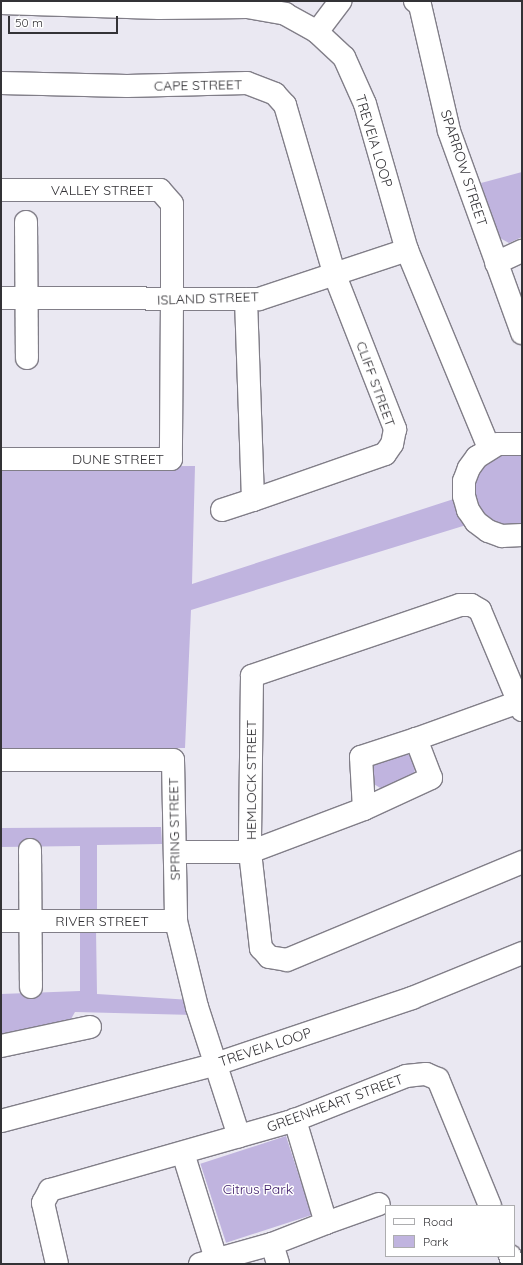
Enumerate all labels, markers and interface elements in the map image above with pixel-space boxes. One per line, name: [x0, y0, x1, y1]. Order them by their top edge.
scale bar: [10, 8, 120, 34]
text: 50 m: [15, 15, 43, 30]
street label: CAPE STREET: [154, 76, 242, 94]
street label: TREVEIA LOOP: [352, 92, 396, 190]
street label: SPARROW STREET: [437, 108, 491, 228]
street label: VALLEY STREET: [51, 182, 153, 198]
street label: ISLAND STREET: [157, 288, 259, 308]
street label: CLIFF STREET: [353, 339, 399, 429]
street label: DUNE STREET: [72, 451, 164, 467]
street label: HEMLOCK STREET: [243, 720, 259, 840]
street label: SPRING STREET: [165, 777, 183, 881]
street label: RIVER STREET: [55, 913, 149, 929]
street label: TREVEIA LOOP: [217, 1024, 313, 1070]
street label: GREENHEART STREET: [265, 1071, 405, 1135]
park label: Citrus Park: [223, 1181, 293, 1197]
legend: [385, 1205, 515, 1257]
text: Road: [423, 1214, 453, 1229]
text: Park: [423, 1234, 448, 1249]

